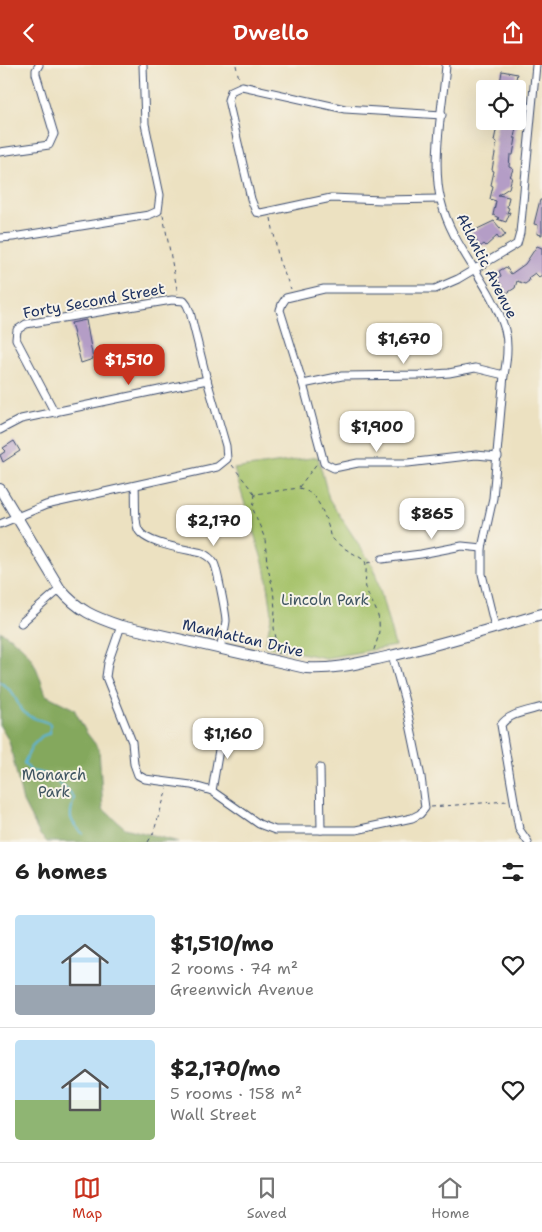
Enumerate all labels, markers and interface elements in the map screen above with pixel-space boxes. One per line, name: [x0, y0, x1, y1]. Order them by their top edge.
text: Dwello: [233, 18, 309, 47]
icon: back: [15, 19, 43, 47]
icon: share: [499, 19, 527, 47]
map controls: [476, 80, 526, 130]
button: locate: [476, 80, 526, 130]
street label: Atlantic Avenue: [452, 210, 522, 322]
street label: Forty Second Street: [21, 279, 167, 323]
pin: $1,670: [363, 323, 445, 365]
text: $1,670: [377, 328, 431, 349]
pin: $1,510: [88, 343, 170, 386]
text: $1,510: [105, 349, 153, 370]
pin: $1,900: [336, 411, 418, 453]
text: $1,900: [351, 416, 403, 437]
pin: $865: [402, 497, 462, 540]
text: $865: [410, 503, 454, 524]
pin: $2,170: [173, 505, 255, 547]
text: $2,170: [187, 510, 241, 531]
park label: Lincoln Park: [281, 590, 369, 610]
street label: Manhattan Drive: [180, 614, 306, 662]
pin: $1,160: [187, 717, 269, 760]
text: $1,160: [203, 723, 253, 744]
park label: Monarch Park: [22, 765, 86, 802]
text: 6 homes: [15, 858, 107, 886]
icon: filters: [499, 858, 527, 886]
text: $1,510/mo: [170, 930, 274, 958]
icon: home: [55, 935, 115, 995]
icon: heart: [499, 951, 527, 979]
text: 2 rooms · 74 m²: [170, 958, 298, 979]
text: Greenwich Avenue: [170, 979, 314, 1000]
text: $2,170/mo: [170, 1055, 281, 1083]
icon: home: [55, 1060, 115, 1120]
icon: heart: [499, 1076, 527, 1104]
text: 5 rooms · 158 m²: [170, 1083, 302, 1104]
text: Wall Street: [170, 1104, 257, 1125]
tab: Map: [72, 1174, 102, 1222]
tab: Saved: [247, 1174, 287, 1222]
tab: Home: [431, 1174, 470, 1222]

